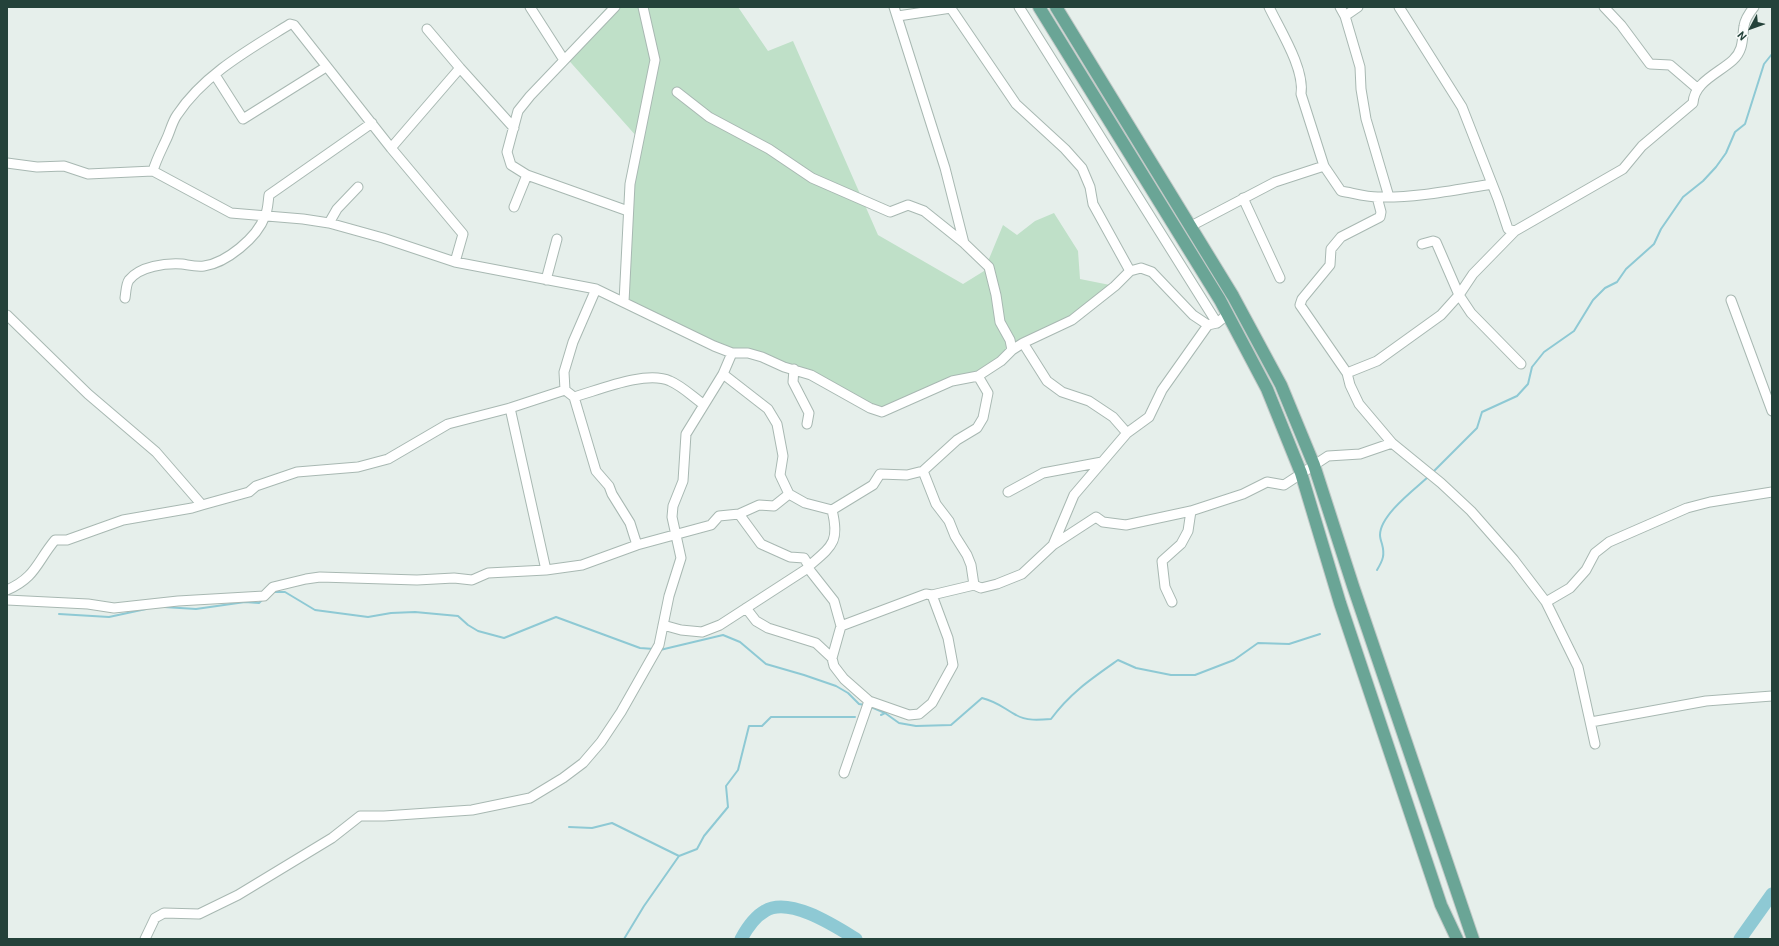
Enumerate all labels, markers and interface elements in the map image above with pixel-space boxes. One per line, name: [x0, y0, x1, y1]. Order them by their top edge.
north arrow: [1731, 8, 1771, 48]
text: N: [1734, 28, 1750, 43]

